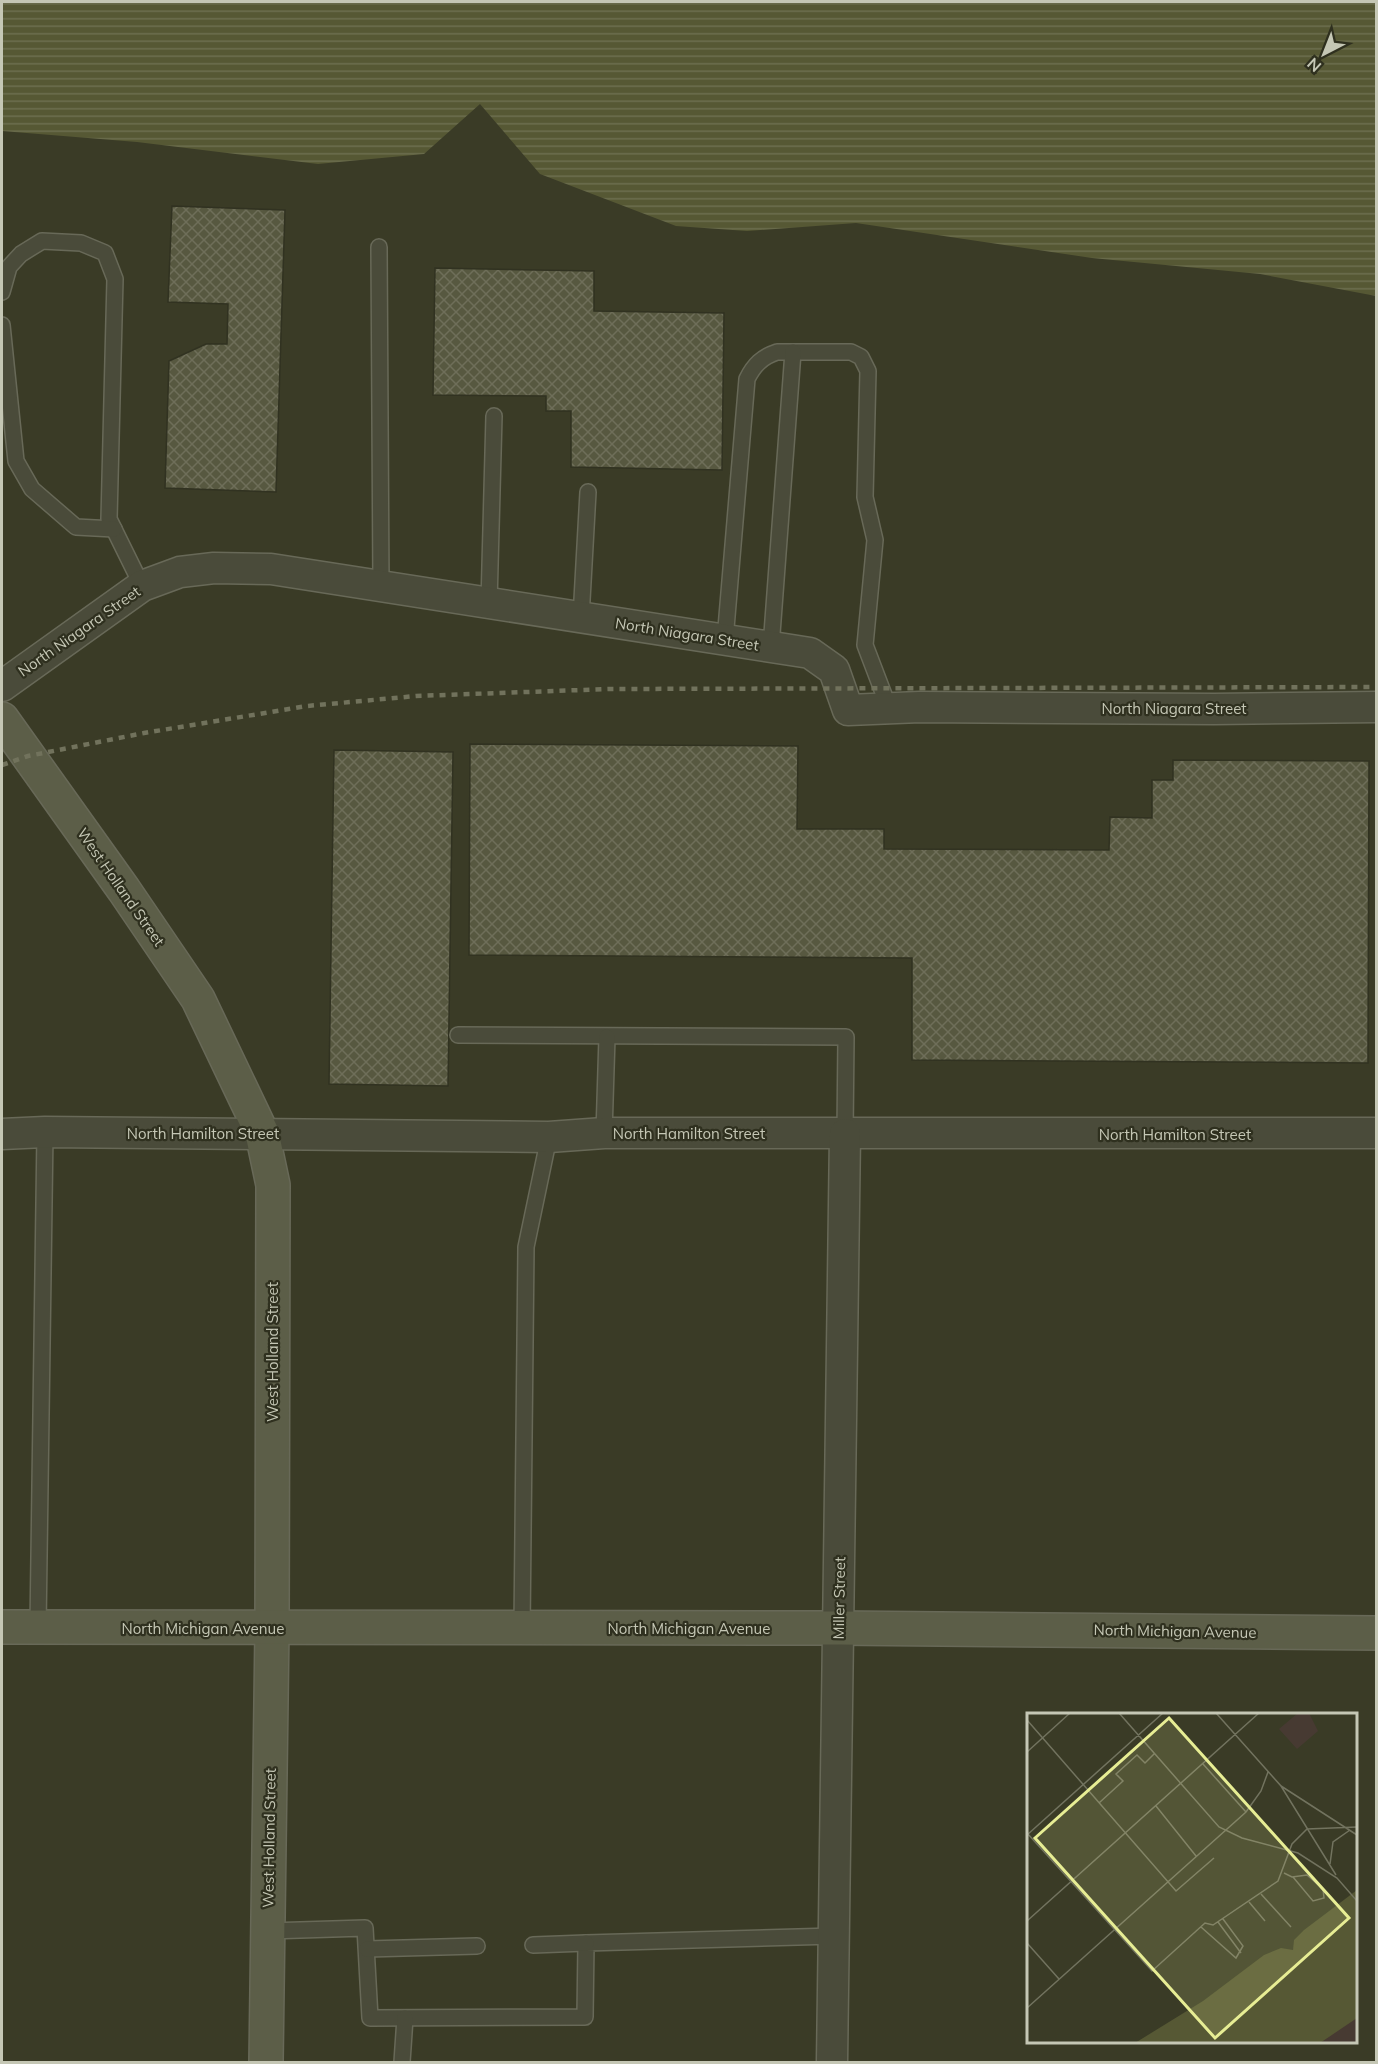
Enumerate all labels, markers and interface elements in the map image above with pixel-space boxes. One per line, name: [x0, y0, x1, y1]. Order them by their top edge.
north arrow: [1294, 24, 1354, 84]
text: N: [1303, 54, 1325, 77]
street label: North Niagara Street: [14, 582, 144, 680]
street label: North Niagara Street: [614, 613, 760, 655]
street label: North Niagara Street: [1101, 699, 1247, 718]
street label: West Holland Street: [73, 824, 169, 950]
street label: North Hamilton Street: [127, 1124, 279, 1143]
street label: North Hamilton Street: [613, 1124, 765, 1143]
street label: North Hamilton Street: [1099, 1125, 1251, 1144]
street label: West Holland Street: [263, 1282, 282, 1422]
street label: Miller Street: [829, 1557, 849, 1639]
street label: North Michigan Avenue: [122, 1619, 284, 1638]
street label: North Michigan Avenue: [608, 1619, 770, 1638]
street label: North Michigan Avenue: [1093, 1620, 1257, 1642]
inset map: [1027, 1713, 1357, 2043]
street label: West Holland Street: [258, 1768, 280, 1908]

